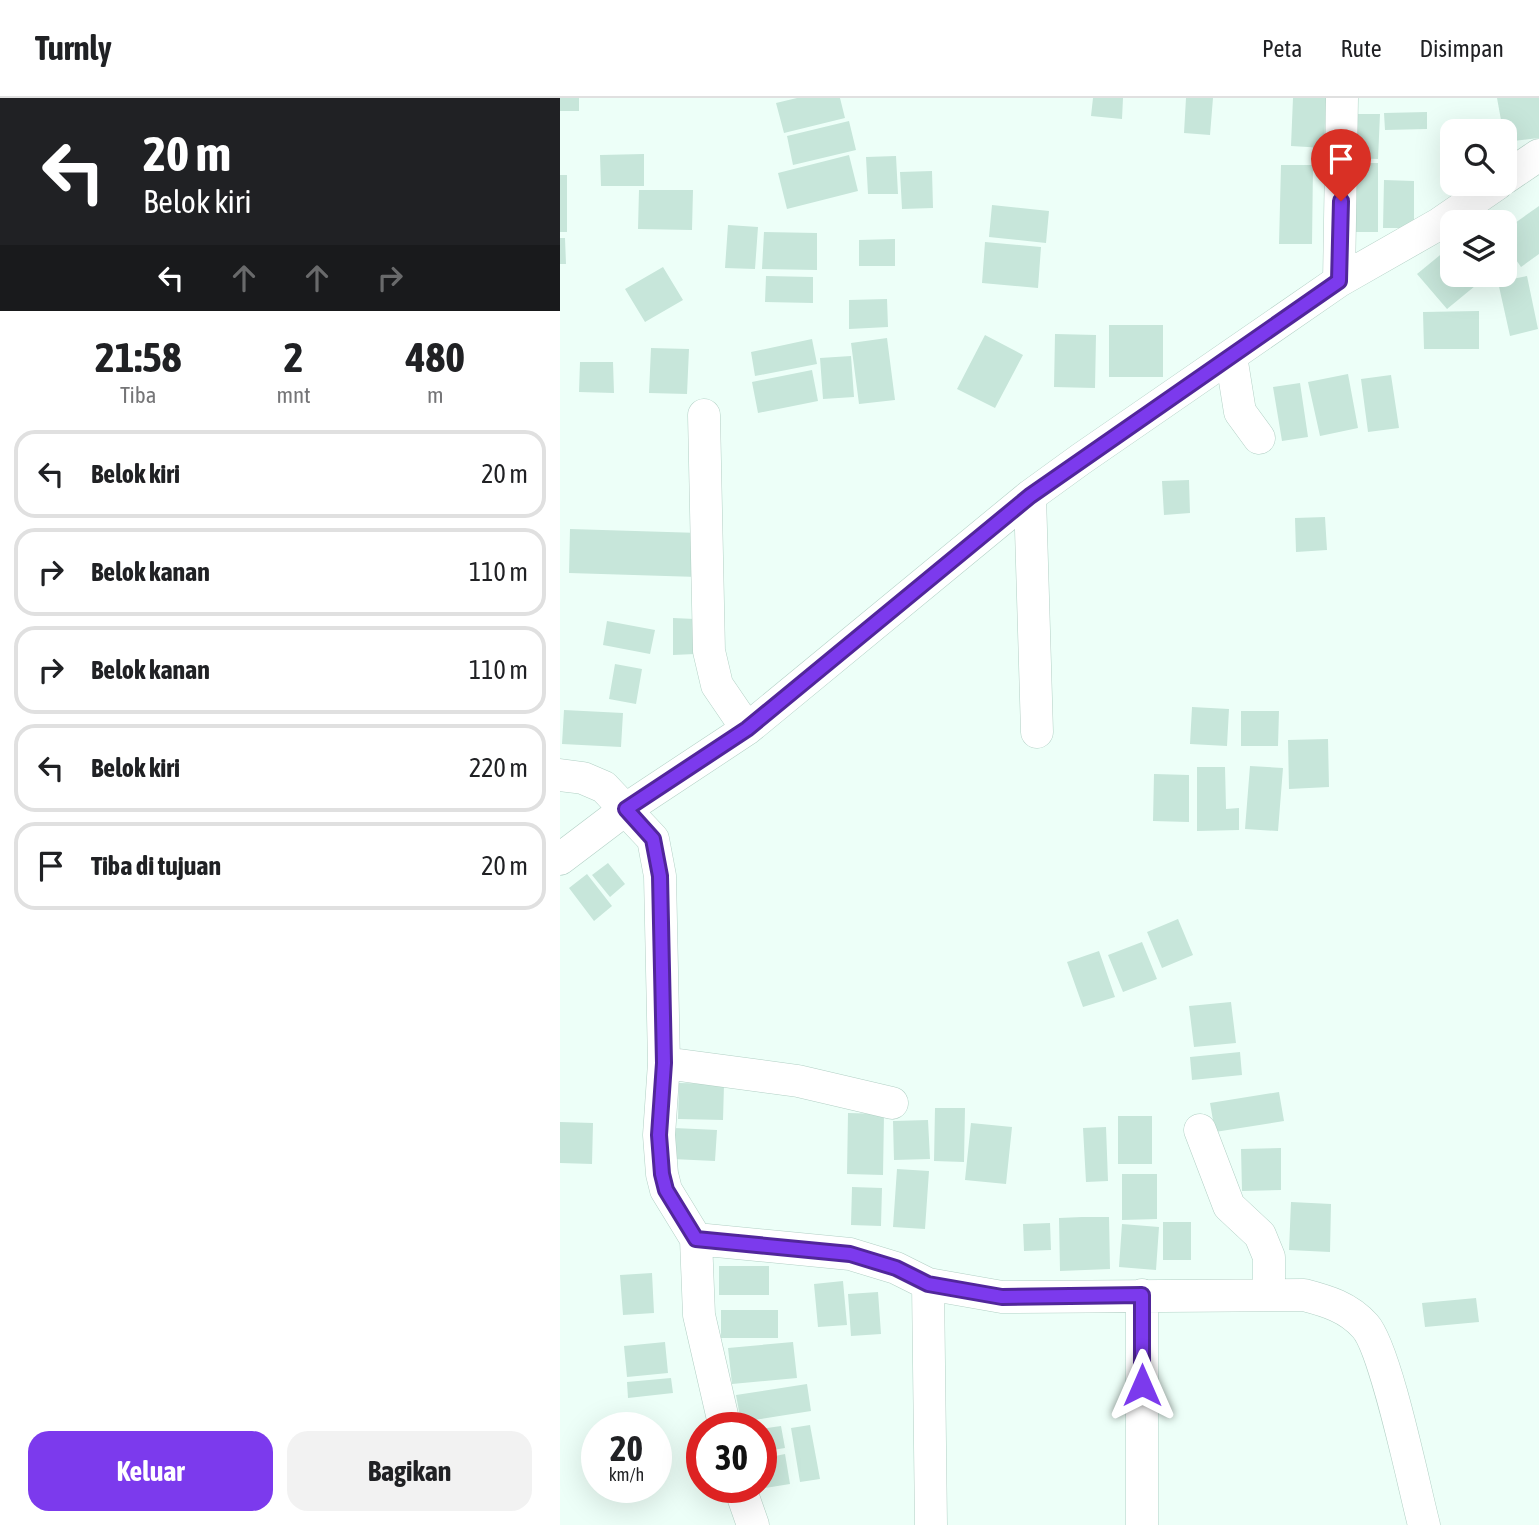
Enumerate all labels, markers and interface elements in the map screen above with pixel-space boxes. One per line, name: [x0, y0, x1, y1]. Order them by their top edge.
text: Turnly: [35, 29, 112, 67]
text: Peta: [1262, 35, 1302, 62]
text: Rute: [1340, 35, 1382, 62]
text: Disimpan: [1420, 35, 1504, 62]
map controls: [1440, 119, 1517, 287]
button: search: [1440, 119, 1517, 196]
text: 20 m: [143, 125, 231, 181]
icon: left: [28, 126, 119, 217]
pin: [1311, 129, 1371, 201]
icon: arrive: [1322, 140, 1360, 178]
text: Belok kiri: [143, 183, 252, 220]
button: layers: [1440, 210, 1517, 287]
icon: left: [152, 259, 190, 297]
icon: ahead: [225, 259, 263, 297]
icon: ahead: [298, 259, 336, 297]
icon: right: [371, 259, 409, 297]
text: 21:58: [95, 333, 181, 381]
text: 2: [284, 333, 303, 381]
text: 480: [406, 333, 465, 381]
text: Tiba: [120, 382, 156, 408]
text: mnt: [276, 382, 311, 408]
text: m: [427, 382, 444, 408]
icon: left: [32, 455, 70, 493]
text: Belok kiri: [91, 459, 180, 489]
text: 20 m: [481, 459, 528, 489]
icon: right: [32, 553, 70, 591]
text: Belok kanan: [91, 557, 210, 587]
text: 110 m: [469, 557, 528, 587]
icon: right: [32, 651, 70, 689]
text: Belok kanan: [91, 655, 210, 685]
text: 110 m: [469, 655, 528, 685]
icon: left: [32, 749, 70, 787]
text: Belok kiri: [91, 753, 180, 783]
text: 220 m: [469, 753, 528, 783]
icon: arrive: [32, 847, 70, 885]
text: Tiba di tujuan: [91, 851, 221, 881]
text: 20 m: [481, 851, 528, 881]
position arrow: [1105, 1348, 1179, 1422]
speed limit sign: 30: [686, 1412, 777, 1503]
text: 20: [610, 1428, 643, 1468]
button: Keluar: [28, 1431, 273, 1511]
button: Bagikan: [287, 1431, 532, 1511]
text: km/h: [609, 1464, 644, 1485]

